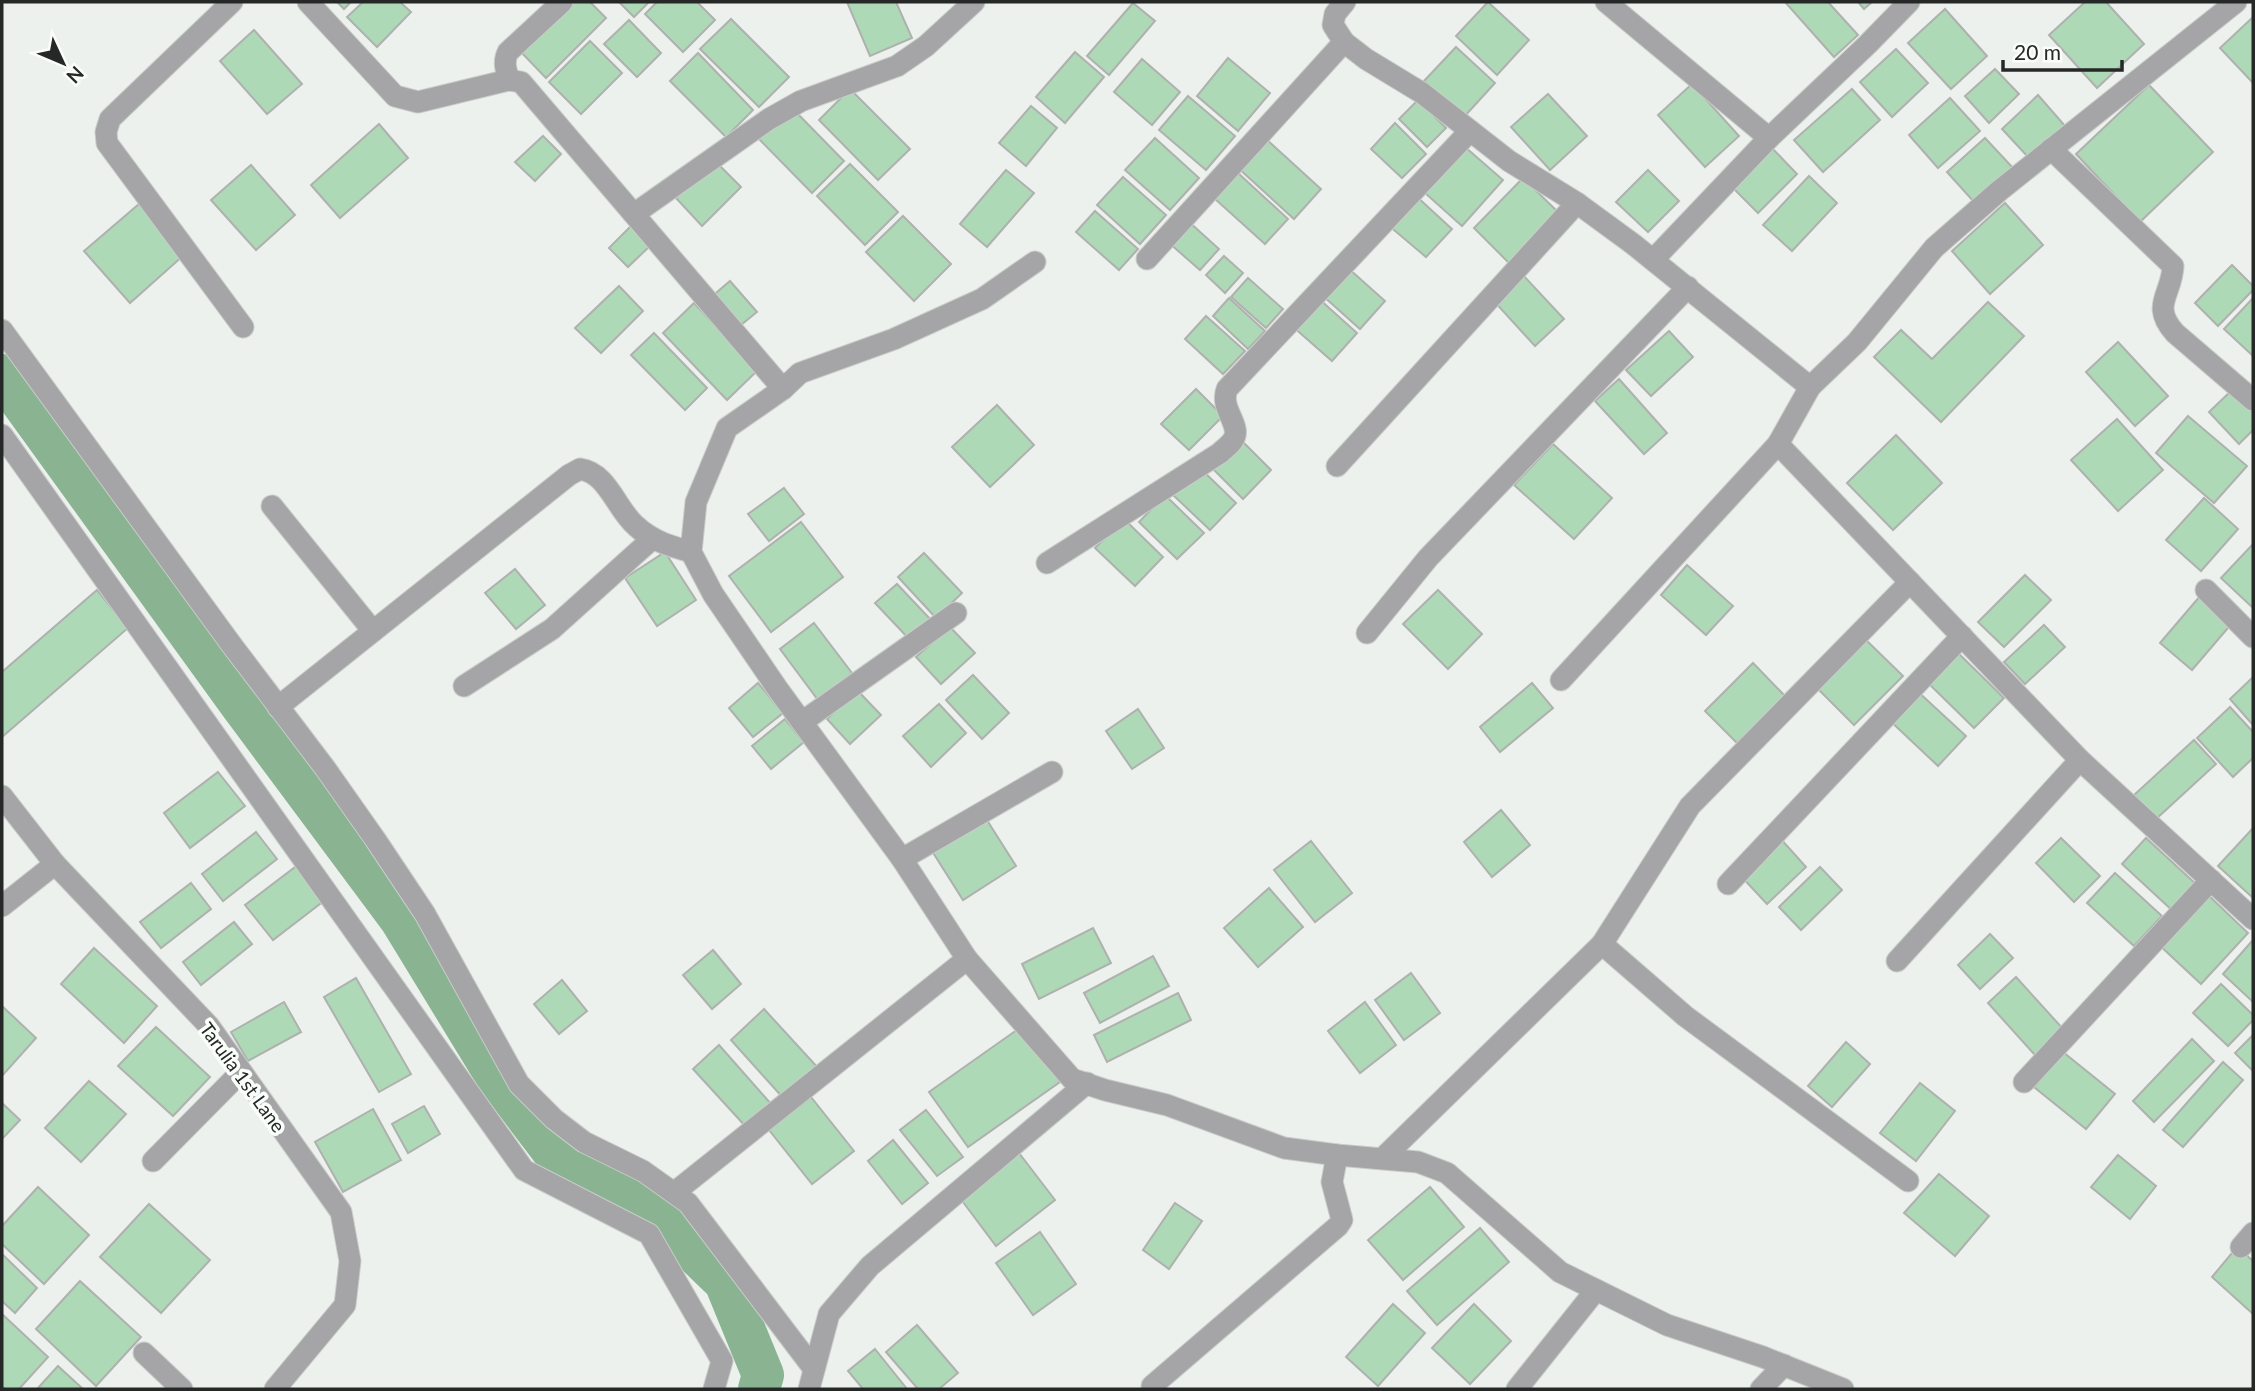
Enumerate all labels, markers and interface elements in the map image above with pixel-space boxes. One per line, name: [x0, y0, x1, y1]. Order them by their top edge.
north arrow: [28, 28, 98, 98]
scale bar: [2003, 28, 2122, 72]
text: 20 m: [2014, 39, 2061, 64]
text: N: [62, 62, 89, 88]
street label: Tarulia 1st Lane: [195, 1018, 291, 1136]

